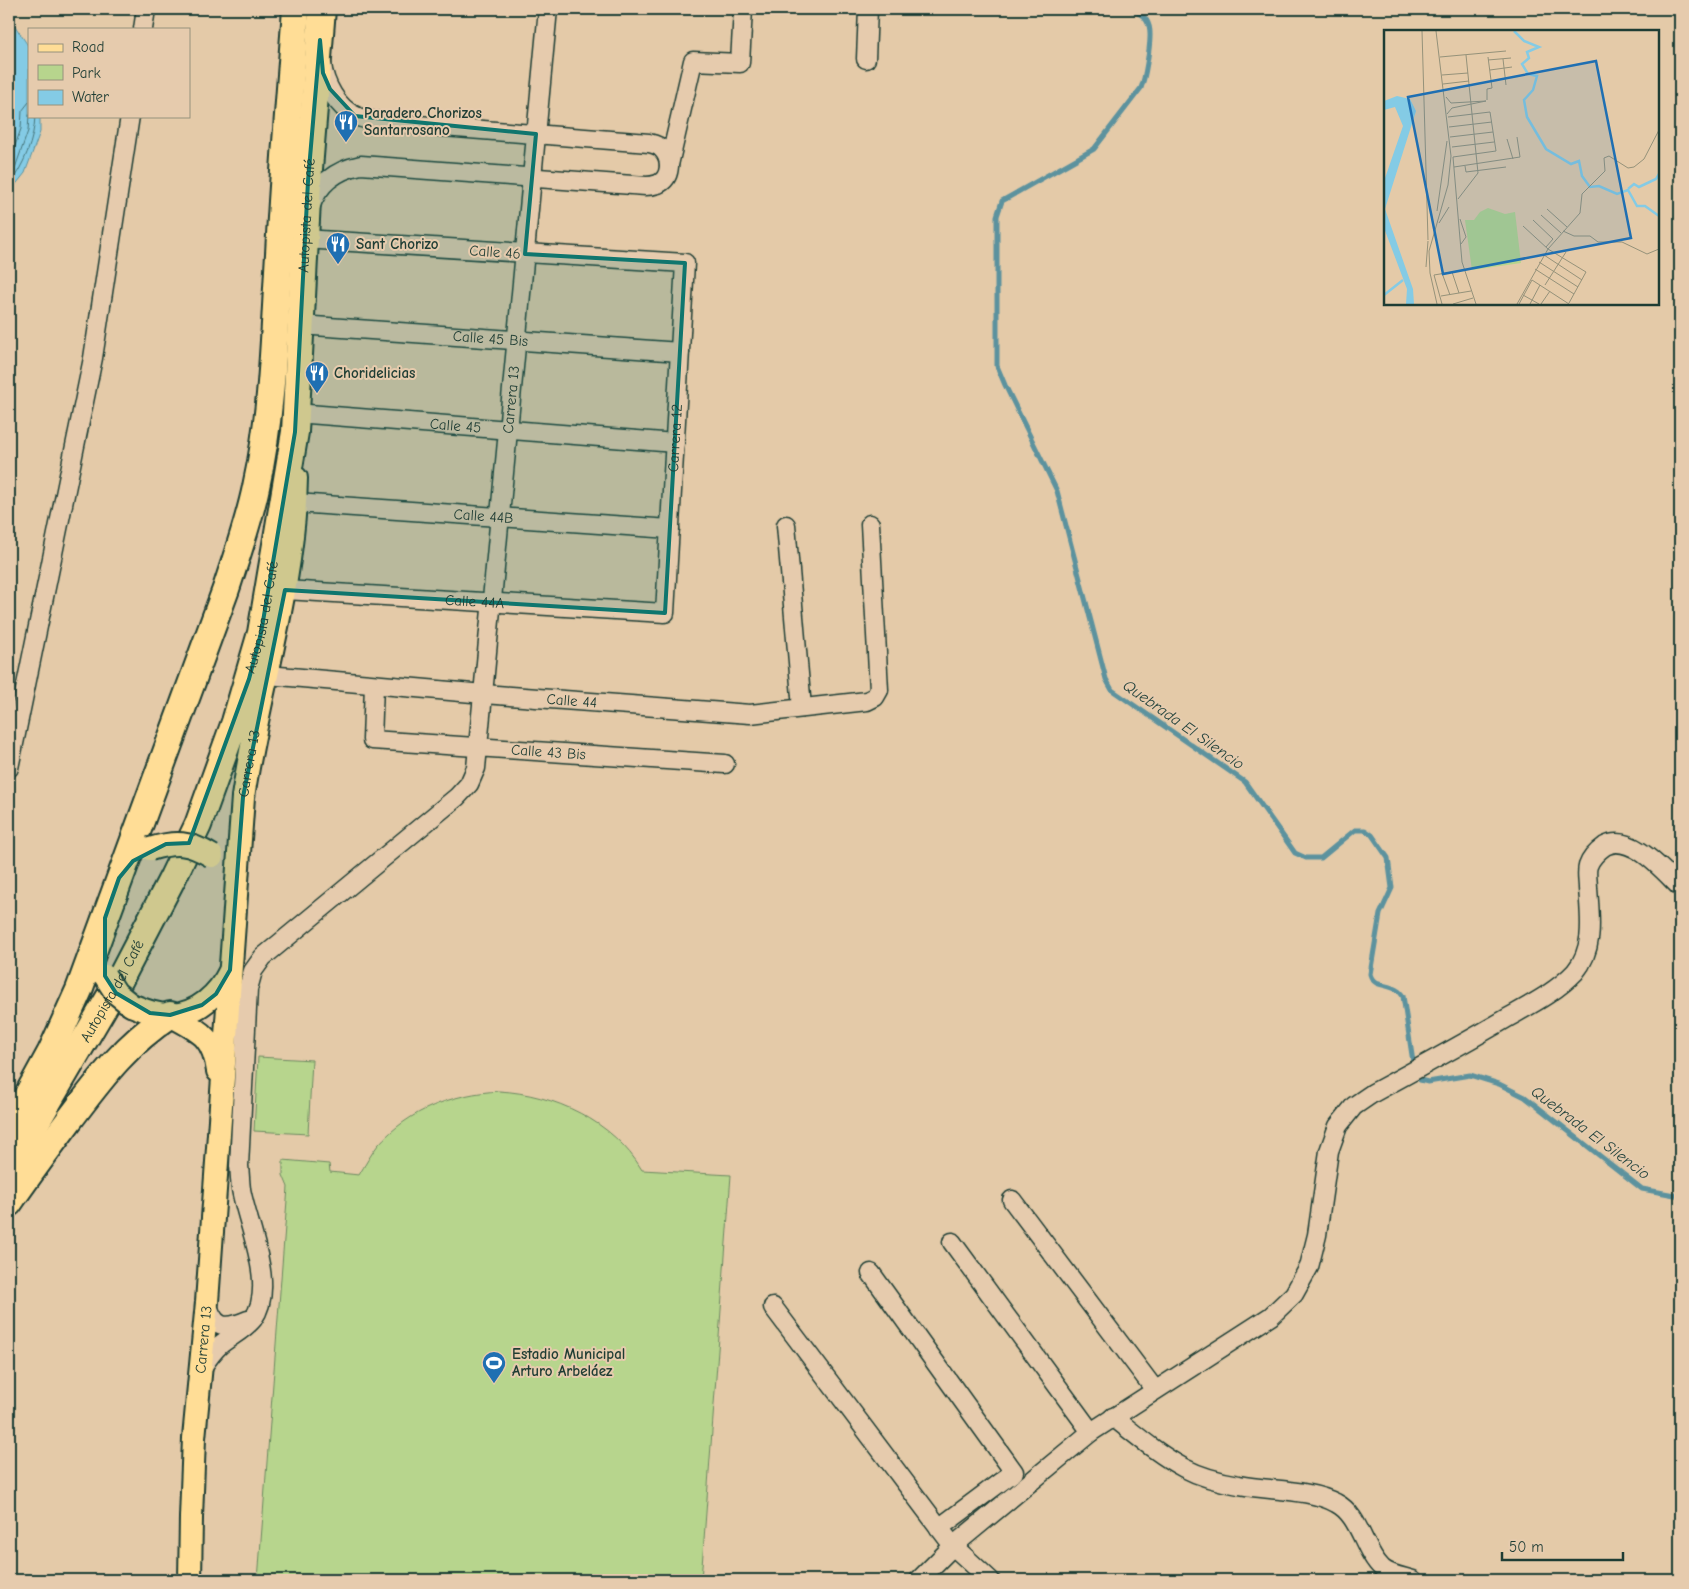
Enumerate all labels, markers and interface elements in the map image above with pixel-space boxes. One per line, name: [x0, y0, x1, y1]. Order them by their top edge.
legend: [28, 28, 190, 118]
inset map: [1384, 30, 1659, 305]
text: Road: [72, 38, 104, 56]
text: Park: [72, 64, 101, 82]
text: Water: [72, 88, 109, 106]
place label: Paradero Chorizos Santarrosano: [364, 104, 482, 139]
restaurant icon: Paradero Chorizos Santarrosano: [333, 109, 359, 143]
street label: Autopista del Café: [294, 157, 319, 273]
restaurant icon: Sant Chorizo: [325, 231, 351, 265]
place label: Sant Chorizo: [356, 235, 439, 253]
street label: Calle 46: [469, 241, 521, 263]
street label: Calle 45 Bis: [452, 327, 529, 350]
restaurant icon: Choridelicias: [304, 360, 330, 394]
place label: Choridelicias: [334, 364, 415, 382]
street label: Carrera 13: [499, 365, 523, 434]
street label: Carrera 12: [664, 403, 686, 473]
street label: Calle 45: [429, 415, 482, 437]
street label: Calle 44B: [453, 505, 514, 527]
street label: Autopista del Café: [241, 559, 282, 675]
street label: Calle 44A: [444, 591, 505, 612]
water label: Quebrada El Silencio: [1119, 676, 1247, 773]
street label: Calle 44: [546, 690, 598, 711]
street label: Carrera 13: [234, 728, 264, 798]
street label: Calle 43 Bis: [511, 740, 587, 764]
street label: Autopista del Café: [76, 937, 148, 1046]
water label: Quebrada El Silencio: [1528, 1082, 1653, 1183]
street label: Carrera 13: [191, 1305, 216, 1374]
place label: Estadio Municipal Arturo Arbeláez: [512, 1345, 625, 1380]
sports icon: Estadio Municipal Arturo Arbeláez: [481, 1350, 507, 1384]
scale bar: [1502, 1529, 1623, 1561]
text: 50 m: [1509, 1538, 1544, 1556]

